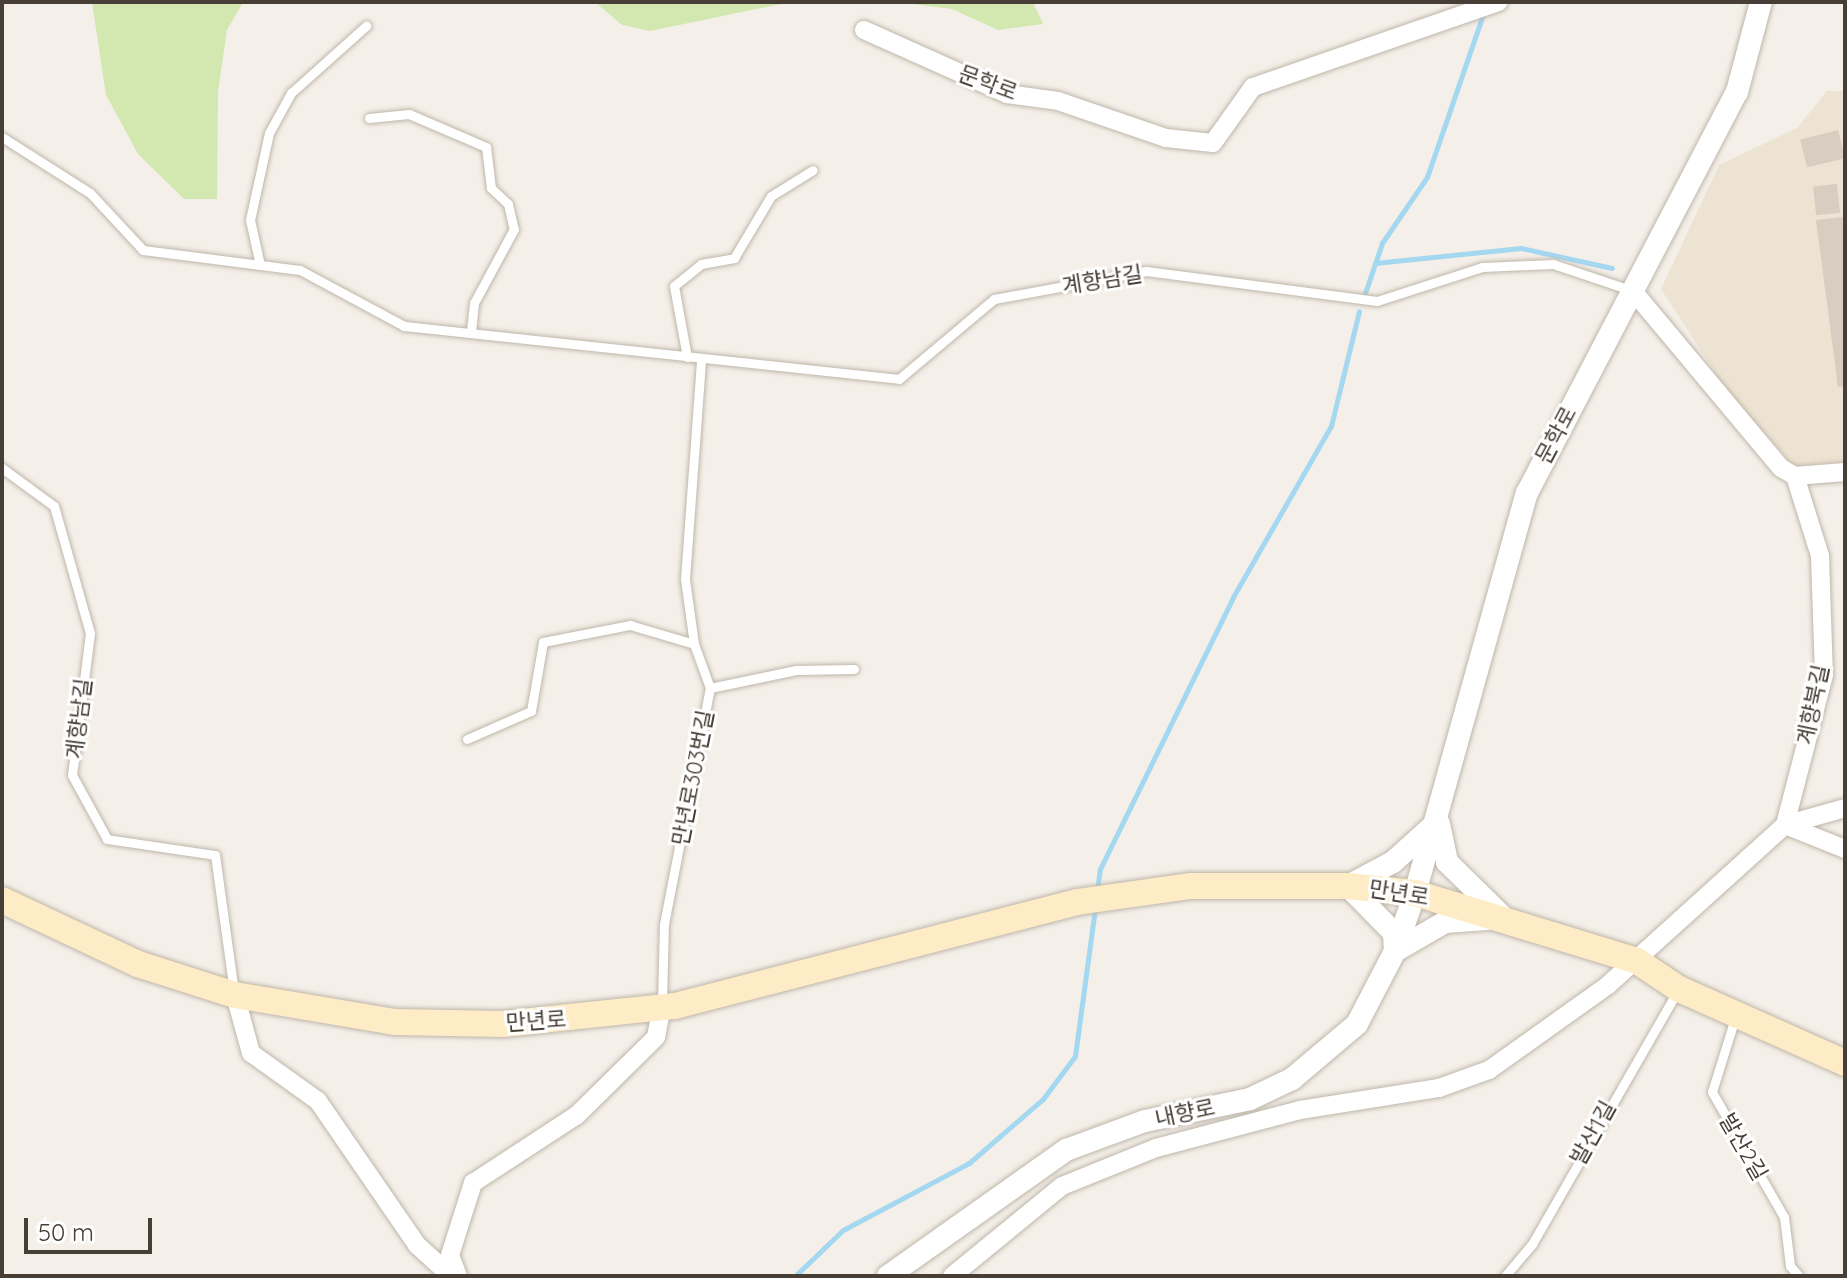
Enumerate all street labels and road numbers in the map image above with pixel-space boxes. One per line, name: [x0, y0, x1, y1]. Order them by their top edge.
street label: 문학로: [955, 60, 1021, 106]
street label: 계향남길: [1060, 261, 1144, 299]
street label: 문학로: [1530, 402, 1582, 468]
street label: 계향북길: [1792, 663, 1834, 747]
street label: 계향남길: [61, 677, 97, 761]
street label: 만년로303번길: [667, 708, 719, 848]
street label: 만년로: [1367, 875, 1431, 911]
street label: 만년로: [505, 1006, 567, 1036]
street label: 내향로: [1153, 1094, 1217, 1132]
street label: 발산1길: [1565, 1096, 1621, 1170]
street label: 발산2길: [1713, 1109, 1773, 1185]

